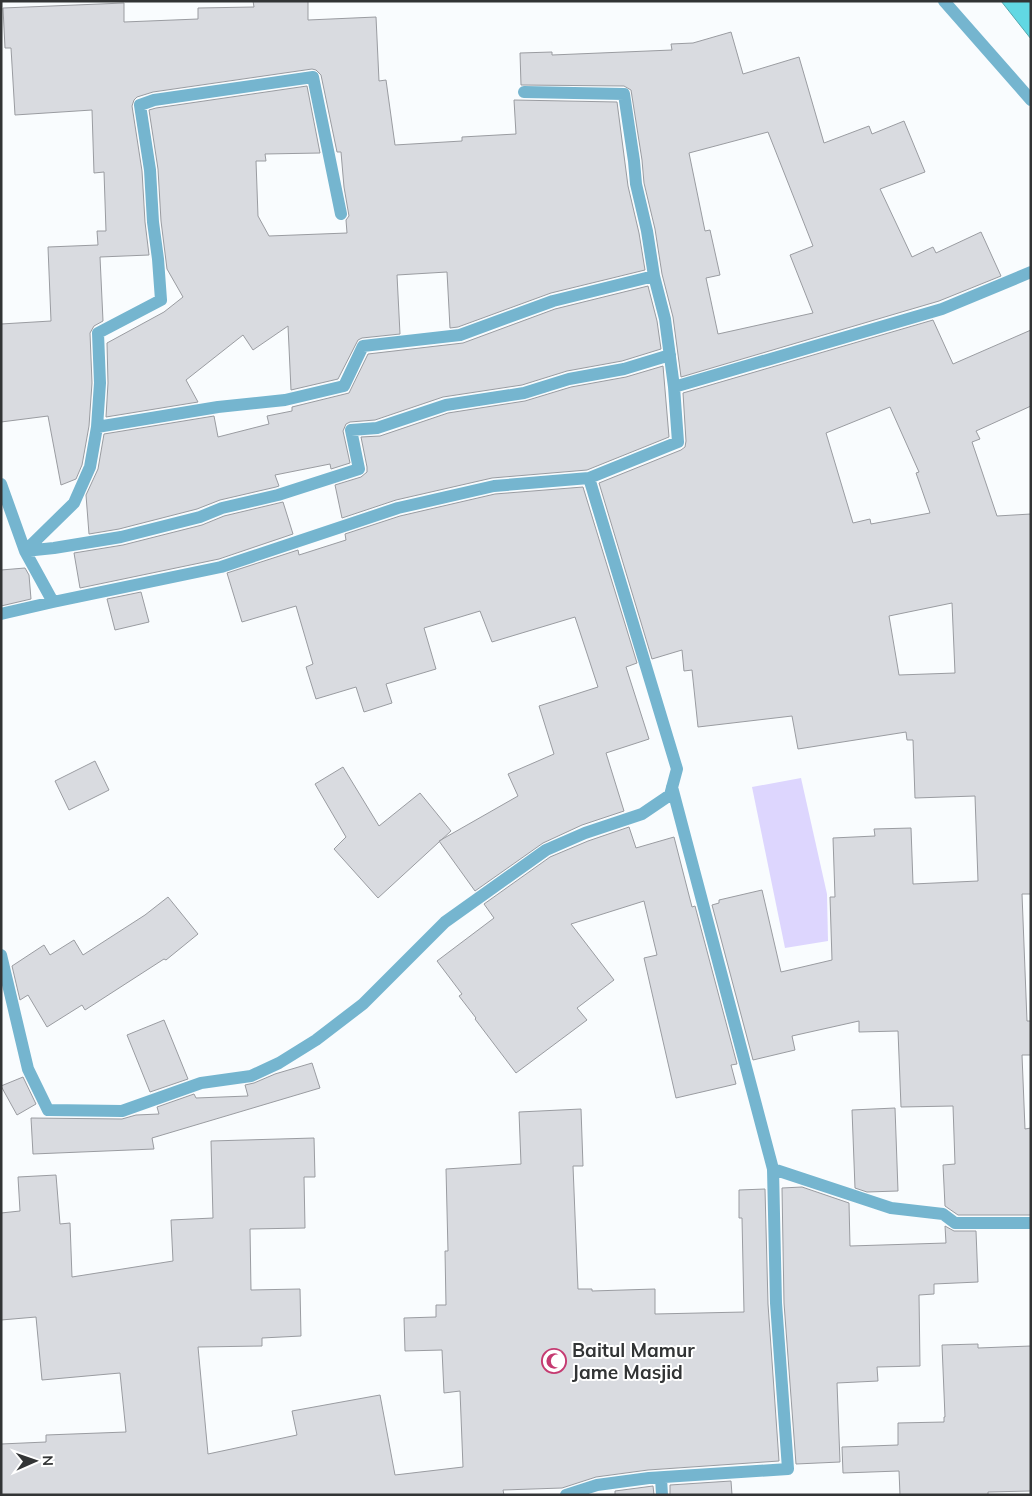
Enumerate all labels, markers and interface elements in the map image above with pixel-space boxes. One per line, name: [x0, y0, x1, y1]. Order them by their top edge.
place label: Baitul Mamur Jame Masjid: [572, 1338, 695, 1384]
mosque icon: Baitul Mamur Jame Masjid: [541, 1348, 567, 1374]
north arrow: [10, 1436, 60, 1486]
text: N: [39, 1455, 57, 1466]

